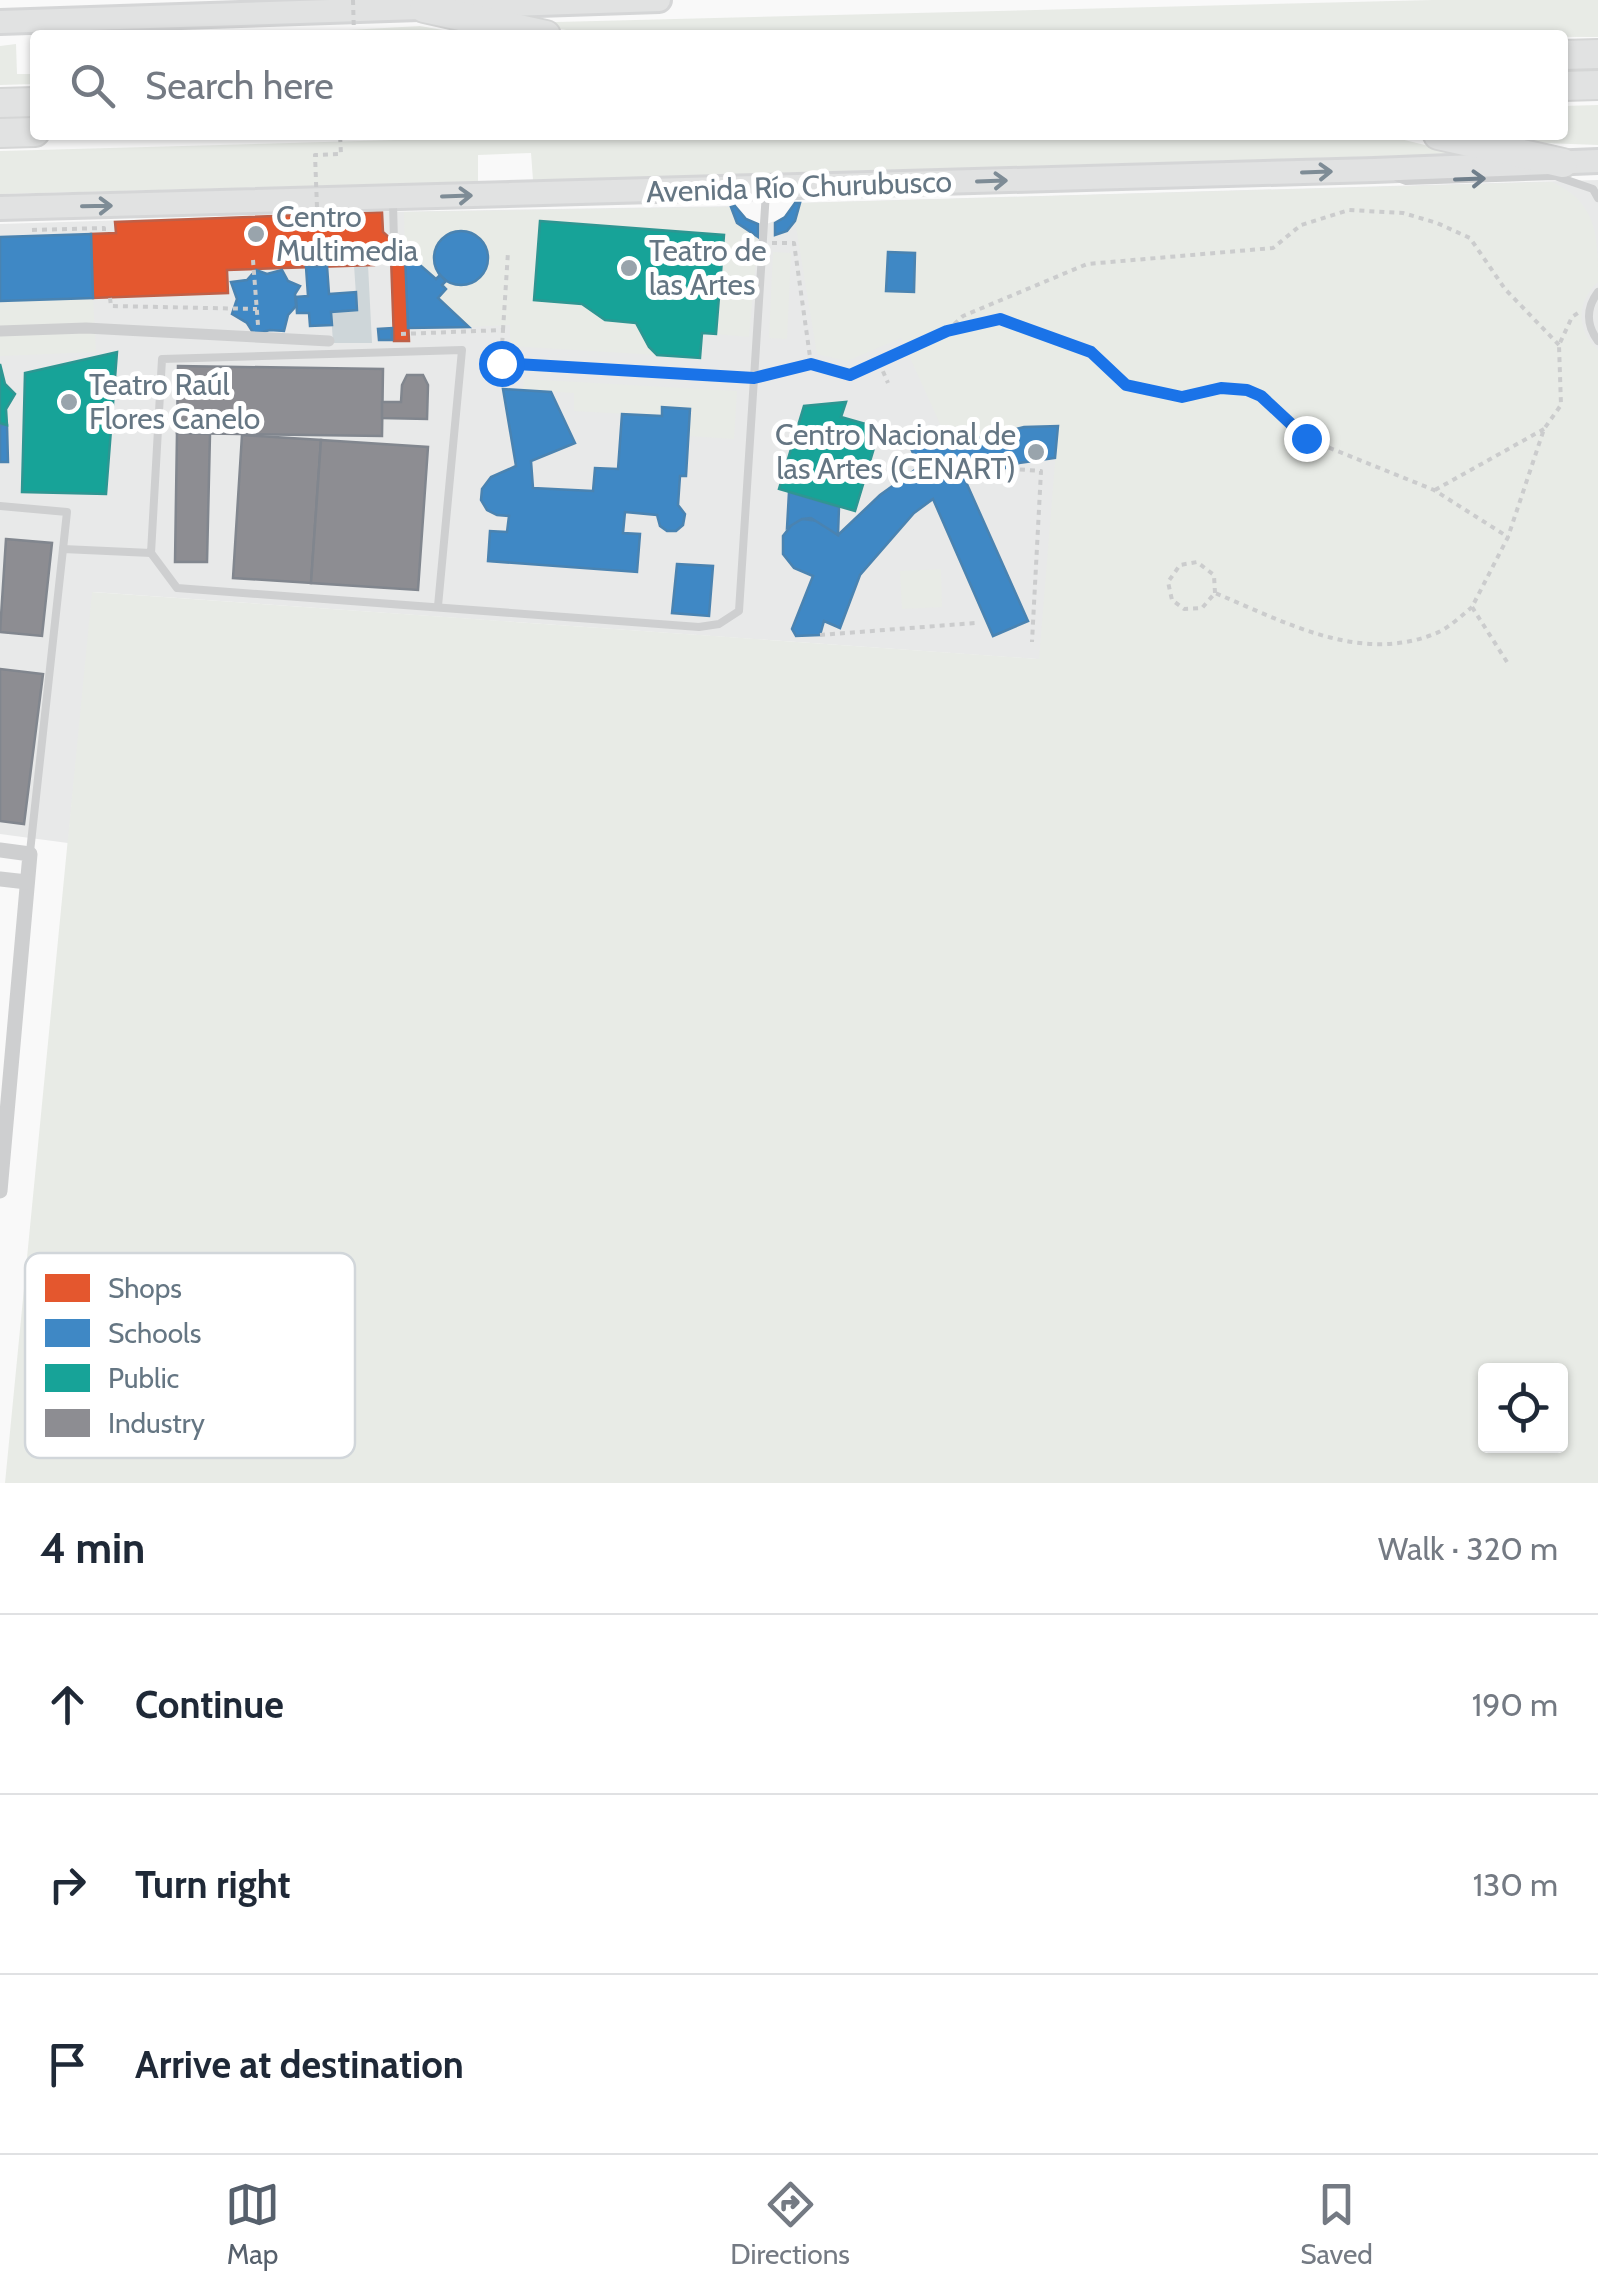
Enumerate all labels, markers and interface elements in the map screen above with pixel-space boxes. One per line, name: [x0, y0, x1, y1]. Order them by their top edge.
search box: [30, 30, 1568, 140]
icon: search: [65, 58, 120, 113]
text: Search here: [145, 62, 334, 109]
street label: Avenida Río Churubusco: [645, 163, 953, 210]
one-way arrow: [1300, 163, 1333, 182]
one-way arrow: [1454, 170, 1486, 189]
one-way arrow: [976, 172, 1008, 191]
one-way arrow: [441, 187, 473, 206]
one-way arrow: [81, 196, 113, 215]
place label: Centro Multimedia: [276, 198, 419, 269]
marker: Centro Multimedia: [245, 223, 267, 245]
place label: Teatro de las Artes: [649, 232, 767, 303]
marker: Teatro de las Artes: [618, 257, 640, 279]
route start: [479, 341, 525, 387]
place label: Teatro Raúl Flores Canelo: [89, 366, 260, 437]
marker: Teatro Raúl Flores Canelo: [58, 391, 80, 413]
place label: Centro Nacional de las Artes (CENART): [775, 416, 1016, 487]
route end: [1284, 416, 1330, 462]
marker: Centro Nacional de las Artes (CENART): [1025, 441, 1047, 463]
legend: [25, 1253, 355, 1458]
text: Shops: [108, 1271, 182, 1305]
text: Schools: [108, 1316, 201, 1350]
text: Public: [108, 1361, 179, 1395]
map controls: [1478, 1363, 1568, 1453]
button: locate: [1478, 1363, 1568, 1453]
text: Industry: [108, 1406, 205, 1440]
text: 4 min: [40, 1522, 145, 1574]
text: Walk · 320 m: [1378, 1529, 1558, 1568]
icon: ahead: [40, 1677, 95, 1732]
text: Continue: [135, 1681, 284, 1728]
text: 190 m: [1472, 1685, 1558, 1724]
icon: right: [40, 1857, 95, 1912]
text: Turn right: [135, 1861, 291, 1908]
text: 130 m: [1473, 1865, 1558, 1904]
icon: arrive: [40, 2037, 95, 2092]
text: Arrive at destination: [135, 2041, 464, 2088]
tab: Map: [225, 2177, 280, 2271]
tab: Directions: [730, 2177, 850, 2271]
tab: Saved: [1300, 2177, 1373, 2271]

